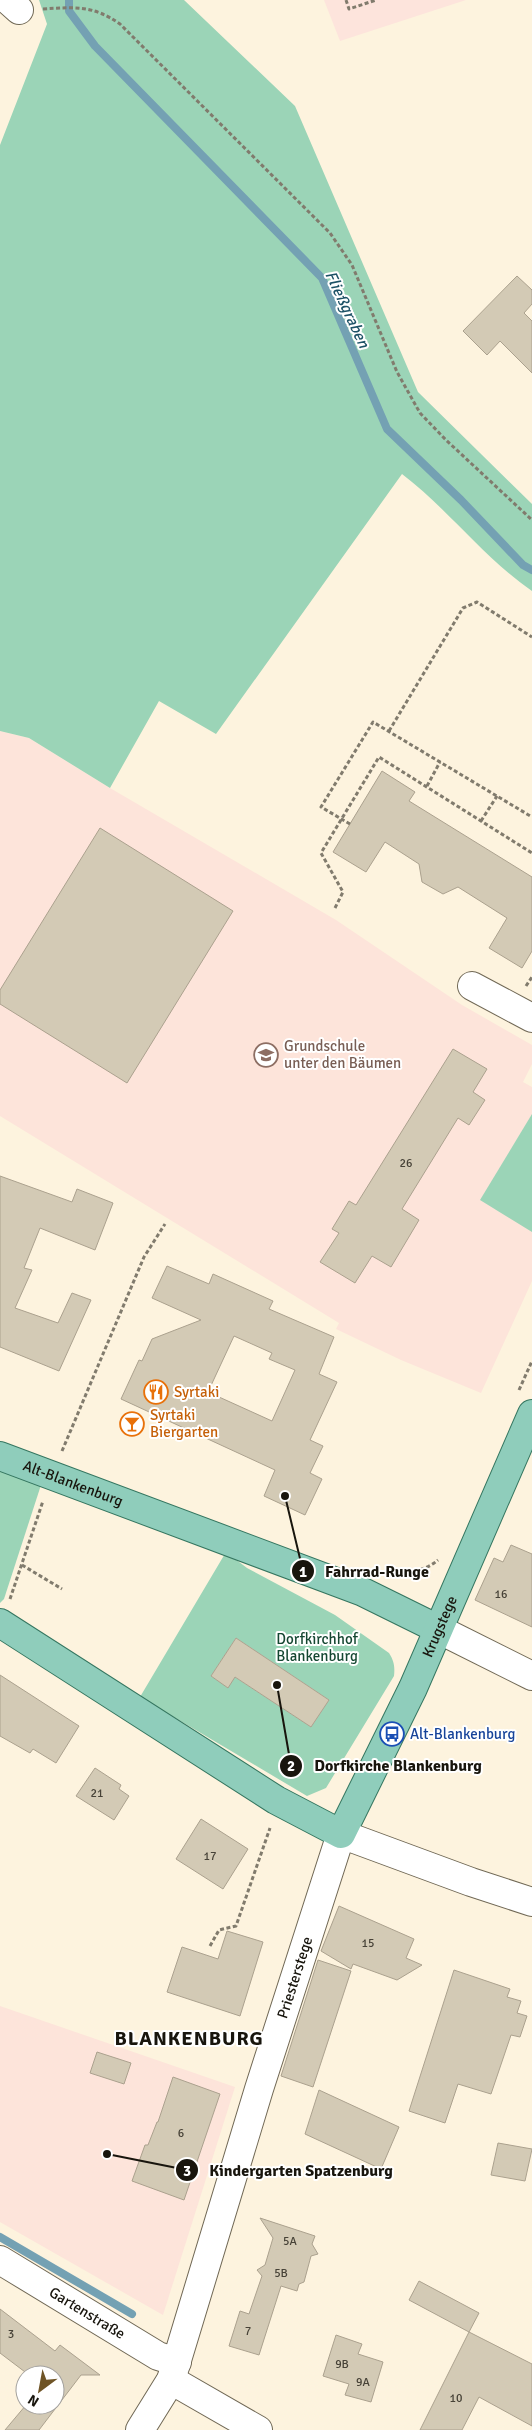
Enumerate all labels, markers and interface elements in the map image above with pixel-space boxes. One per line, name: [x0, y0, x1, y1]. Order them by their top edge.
water label: Fließgraben: [321, 268, 374, 352]
place label: Grundschule unter den Bäumen: [284, 1037, 401, 1072]
school or university icon: Grundschule unter den Bäumen: [253, 1042, 279, 1068]
house number: 26: [400, 1156, 412, 1171]
restaurant icon: Syrtaki: [143, 1379, 169, 1405]
place label: Syrtaki: [174, 1383, 219, 1401]
place label: Syrtaki Biergarten: [150, 1406, 218, 1441]
bar icon: Syrtaki Biergarten: [119, 1411, 145, 1437]
street label: Alt-Blankenburg: [21, 1456, 126, 1510]
callout: Fahrrad-Runge: [290, 1556, 439, 1587]
text: Fahrrad-Runge: [325, 1562, 429, 1582]
text: 1: [299, 1563, 307, 1581]
house number: 16: [495, 1587, 507, 1602]
street label: Krugstege: [418, 1593, 461, 1660]
park label: Dorfkirchhof Blankenburg: [276, 1630, 359, 1665]
bus stop icon: Alt-Blankenburg: [379, 1721, 405, 1747]
place label: Alt-Blankenburg: [410, 1725, 515, 1743]
callout: Dorfkirche Blankenburg: [279, 1750, 491, 1781]
text: Dorfkirche Blankenburg: [314, 1756, 482, 1776]
text: 2: [287, 1757, 295, 1775]
house number: 21: [91, 1786, 103, 1801]
house number: 17: [204, 1849, 216, 1864]
street label: Priesterstege: [273, 1934, 316, 2021]
house number: 15: [362, 1936, 374, 1951]
district label: BLANKENBURG: [114, 2026, 264, 2051]
house number: 6: [178, 2126, 184, 2141]
callout: Kindergarten Spatzenburg: [175, 2155, 403, 2186]
text: Kindergarten Spatzenburg: [209, 2161, 393, 2181]
text: 3: [183, 2162, 191, 2180]
house number: 5A: [283, 2234, 298, 2249]
house number: 5B: [274, 2266, 288, 2281]
street label: Gartenstraße: [46, 2283, 128, 2343]
house number: 7: [245, 2324, 251, 2339]
house number: 3: [8, 2327, 14, 2342]
house number: 9B: [335, 2357, 349, 2372]
north arrow: [15, 2365, 65, 2415]
house number: 9A: [356, 2375, 371, 2390]
text: N: [25, 2391, 42, 2410]
house number: 10: [450, 2391, 462, 2406]

